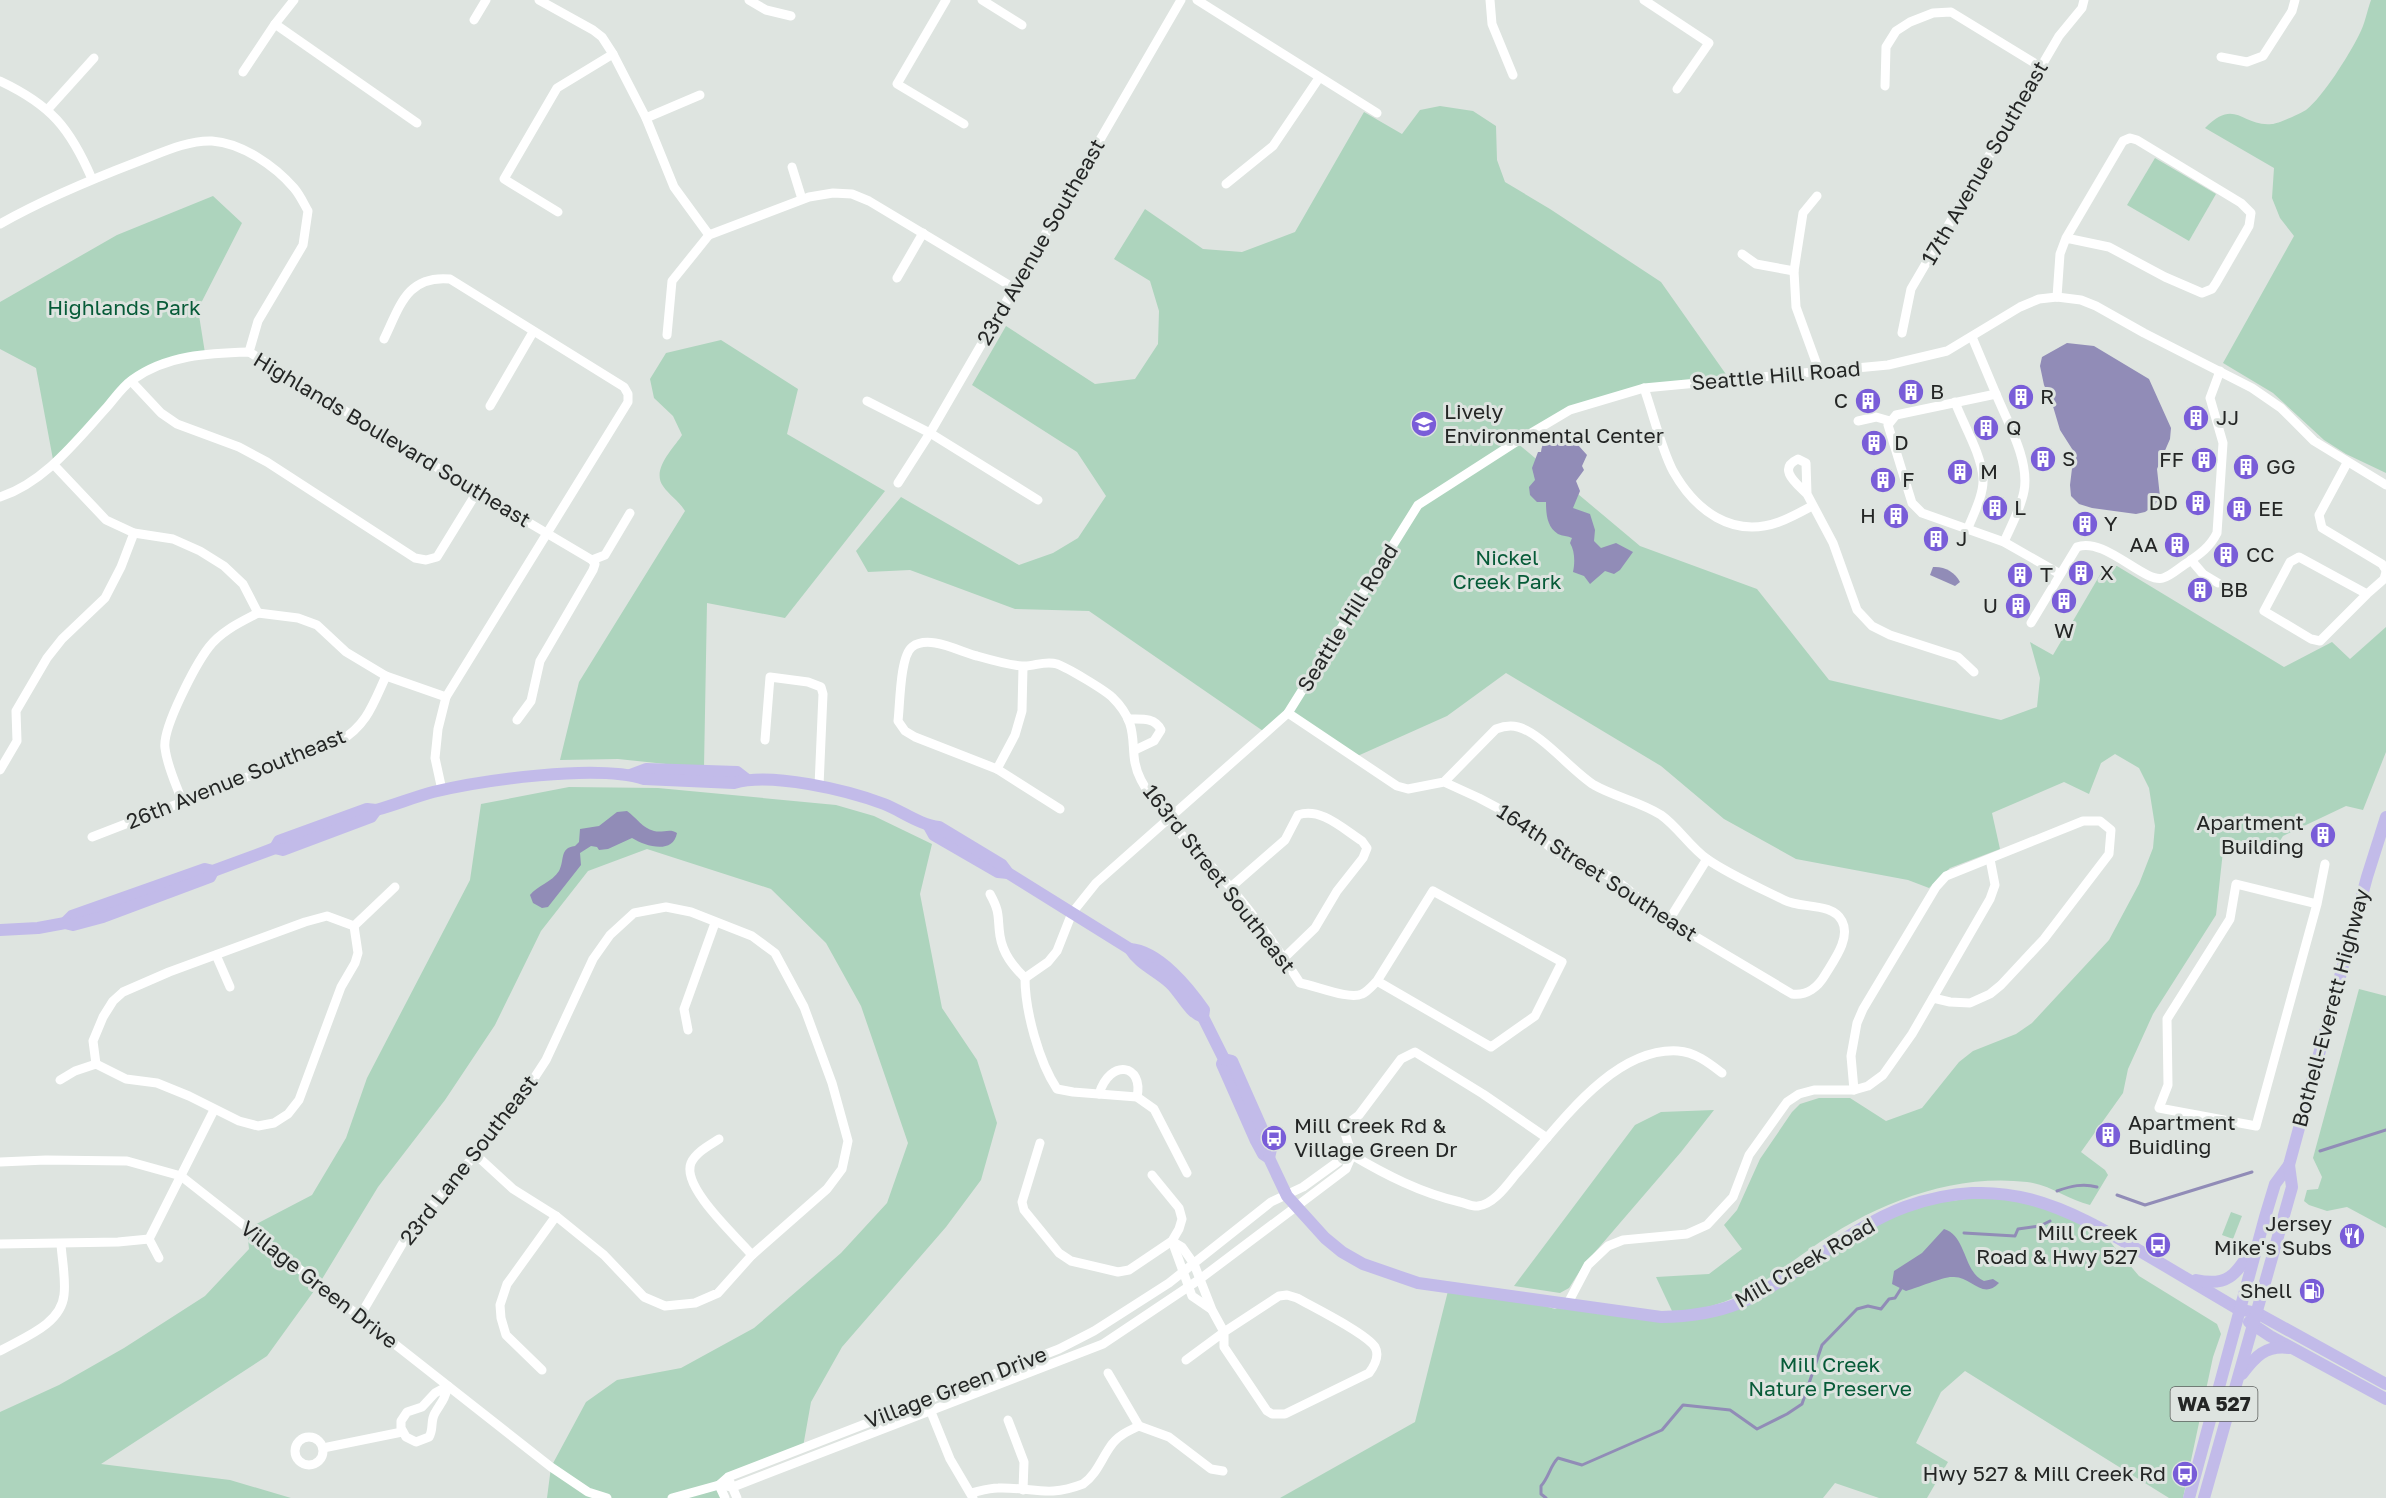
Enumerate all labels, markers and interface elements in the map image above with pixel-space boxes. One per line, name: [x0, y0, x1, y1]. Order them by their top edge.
street label: 17th Avenue Southeast: [1915, 56, 2053, 269]
street label: 23rd Avenue Southeast: [970, 134, 1110, 349]
park label: Highlands Park: [47, 294, 201, 320]
street label: Highlands Boulevard Southeast: [249, 346, 536, 532]
street label: Seattle Hill Road: [1690, 355, 1861, 395]
building icon: B: [1896, 377, 1926, 407]
place label: B: [1930, 378, 1944, 404]
building icon: R: [2006, 382, 2036, 412]
place label: R: [2040, 383, 2054, 409]
building icon: C: [1853, 386, 1883, 416]
place label: C: [1834, 387, 1848, 413]
place label: Lively Environmental Center: [1444, 398, 1664, 448]
building icon: JJ: [2181, 403, 2211, 433]
place label: JJ: [2216, 404, 2239, 430]
school or university icon: Lively Environmental Center: [1409, 409, 1439, 439]
building icon: Q: [1971, 413, 2001, 443]
place label: Q: [2006, 414, 2022, 440]
building icon: D: [1859, 428, 1889, 458]
place label: D: [1894, 429, 1909, 455]
building icon: S: [2028, 444, 2058, 474]
place label: S: [2062, 445, 2075, 471]
building icon: FF: [2189, 445, 2219, 475]
place label: FF: [2159, 446, 2184, 472]
building icon: GG: [2231, 452, 2261, 482]
place label: GG: [2266, 453, 2296, 479]
building icon: M: [1945, 457, 1975, 487]
place label: M: [1980, 458, 1998, 484]
building icon: F: [1868, 465, 1898, 495]
place label: F: [1902, 466, 1915, 492]
building icon: DD: [2183, 488, 2213, 518]
place label: DD: [2149, 489, 2178, 515]
building icon: L: [1980, 493, 2010, 523]
place label: L: [2014, 494, 2026, 520]
building icon: EE: [2224, 494, 2254, 524]
place label: EE: [2258, 495, 2284, 521]
building icon: H: [1881, 501, 1911, 531]
place label: H: [1860, 502, 1876, 528]
building icon: Y: [2070, 509, 2100, 539]
place label: Y: [2104, 510, 2118, 536]
building icon: J: [1921, 524, 1951, 554]
place label: J: [1956, 525, 1968, 551]
building icon: AA: [2162, 530, 2192, 560]
place label: AA: [2129, 531, 2158, 557]
street label: Seattle Hill Road: [1291, 539, 1403, 696]
building icon: CC: [2211, 540, 2241, 570]
place label: CC: [2246, 541, 2275, 567]
park label: Nickel Creek Park: [1452, 544, 1562, 594]
building icon: X: [2066, 558, 2096, 588]
place label: X: [2100, 559, 2114, 585]
building icon: T: [2005, 560, 2035, 590]
place label: T: [2040, 561, 2053, 587]
building icon: BB: [2185, 575, 2215, 605]
place label: BB: [2220, 576, 2248, 602]
building icon: W: [2049, 586, 2079, 616]
building icon: U: [2003, 591, 2033, 621]
place label: U: [1983, 592, 1998, 618]
place label: W: [2054, 617, 2074, 643]
street label: 26th Avenue Southeast: [122, 722, 349, 834]
street label: 163rd Street Southeast: [1138, 779, 1302, 978]
street label: 164th Street Southeast: [1493, 798, 1702, 947]
place label: Apartment Building: [2196, 809, 2304, 859]
building icon: Apartment Building: [2308, 820, 2338, 850]
street label: Bothell-Everett Highway: [2286, 885, 2374, 1130]
street label: 23rd Lane Southeast: [394, 1069, 543, 1250]
place label: Apartment Buidling: [2128, 1109, 2236, 1159]
place label: Mill Creek Rd & Village Green Dr: [1294, 1112, 1458, 1162]
building icon: Apartment Buidling: [2093, 1120, 2123, 1150]
bus stop icon: Mill Creek Rd & Village Green Dr: [1259, 1123, 1289, 1153]
place label: Jersey Mike's Subs: [2214, 1210, 2332, 1260]
street label: Mill Creek Road: [1730, 1211, 1879, 1313]
street label: Village Green Drive: [236, 1215, 404, 1354]
place label: Mill Creek Road & Hwy 527: [1976, 1219, 2138, 1269]
restaurant icon: Jersey Mike's Subs: [2337, 1221, 2367, 1251]
bus stop icon: Mill Creek Road & Hwy 527: [2143, 1230, 2173, 1260]
fuel station icon: Shell: [2297, 1276, 2327, 1306]
place label: Shell: [2240, 1277, 2292, 1303]
street label: Village Green Drive: [861, 1340, 1050, 1434]
park label: Mill Creek Nature Preserve: [1748, 1351, 1912, 1401]
road number: WA 527: [2170, 1387, 2258, 1421]
bus stop icon: Hwy 527 & Mill Creek Rd: [2170, 1459, 2200, 1489]
place label: Hwy 527 & Mill Creek Rd: [1922, 1460, 2166, 1486]

